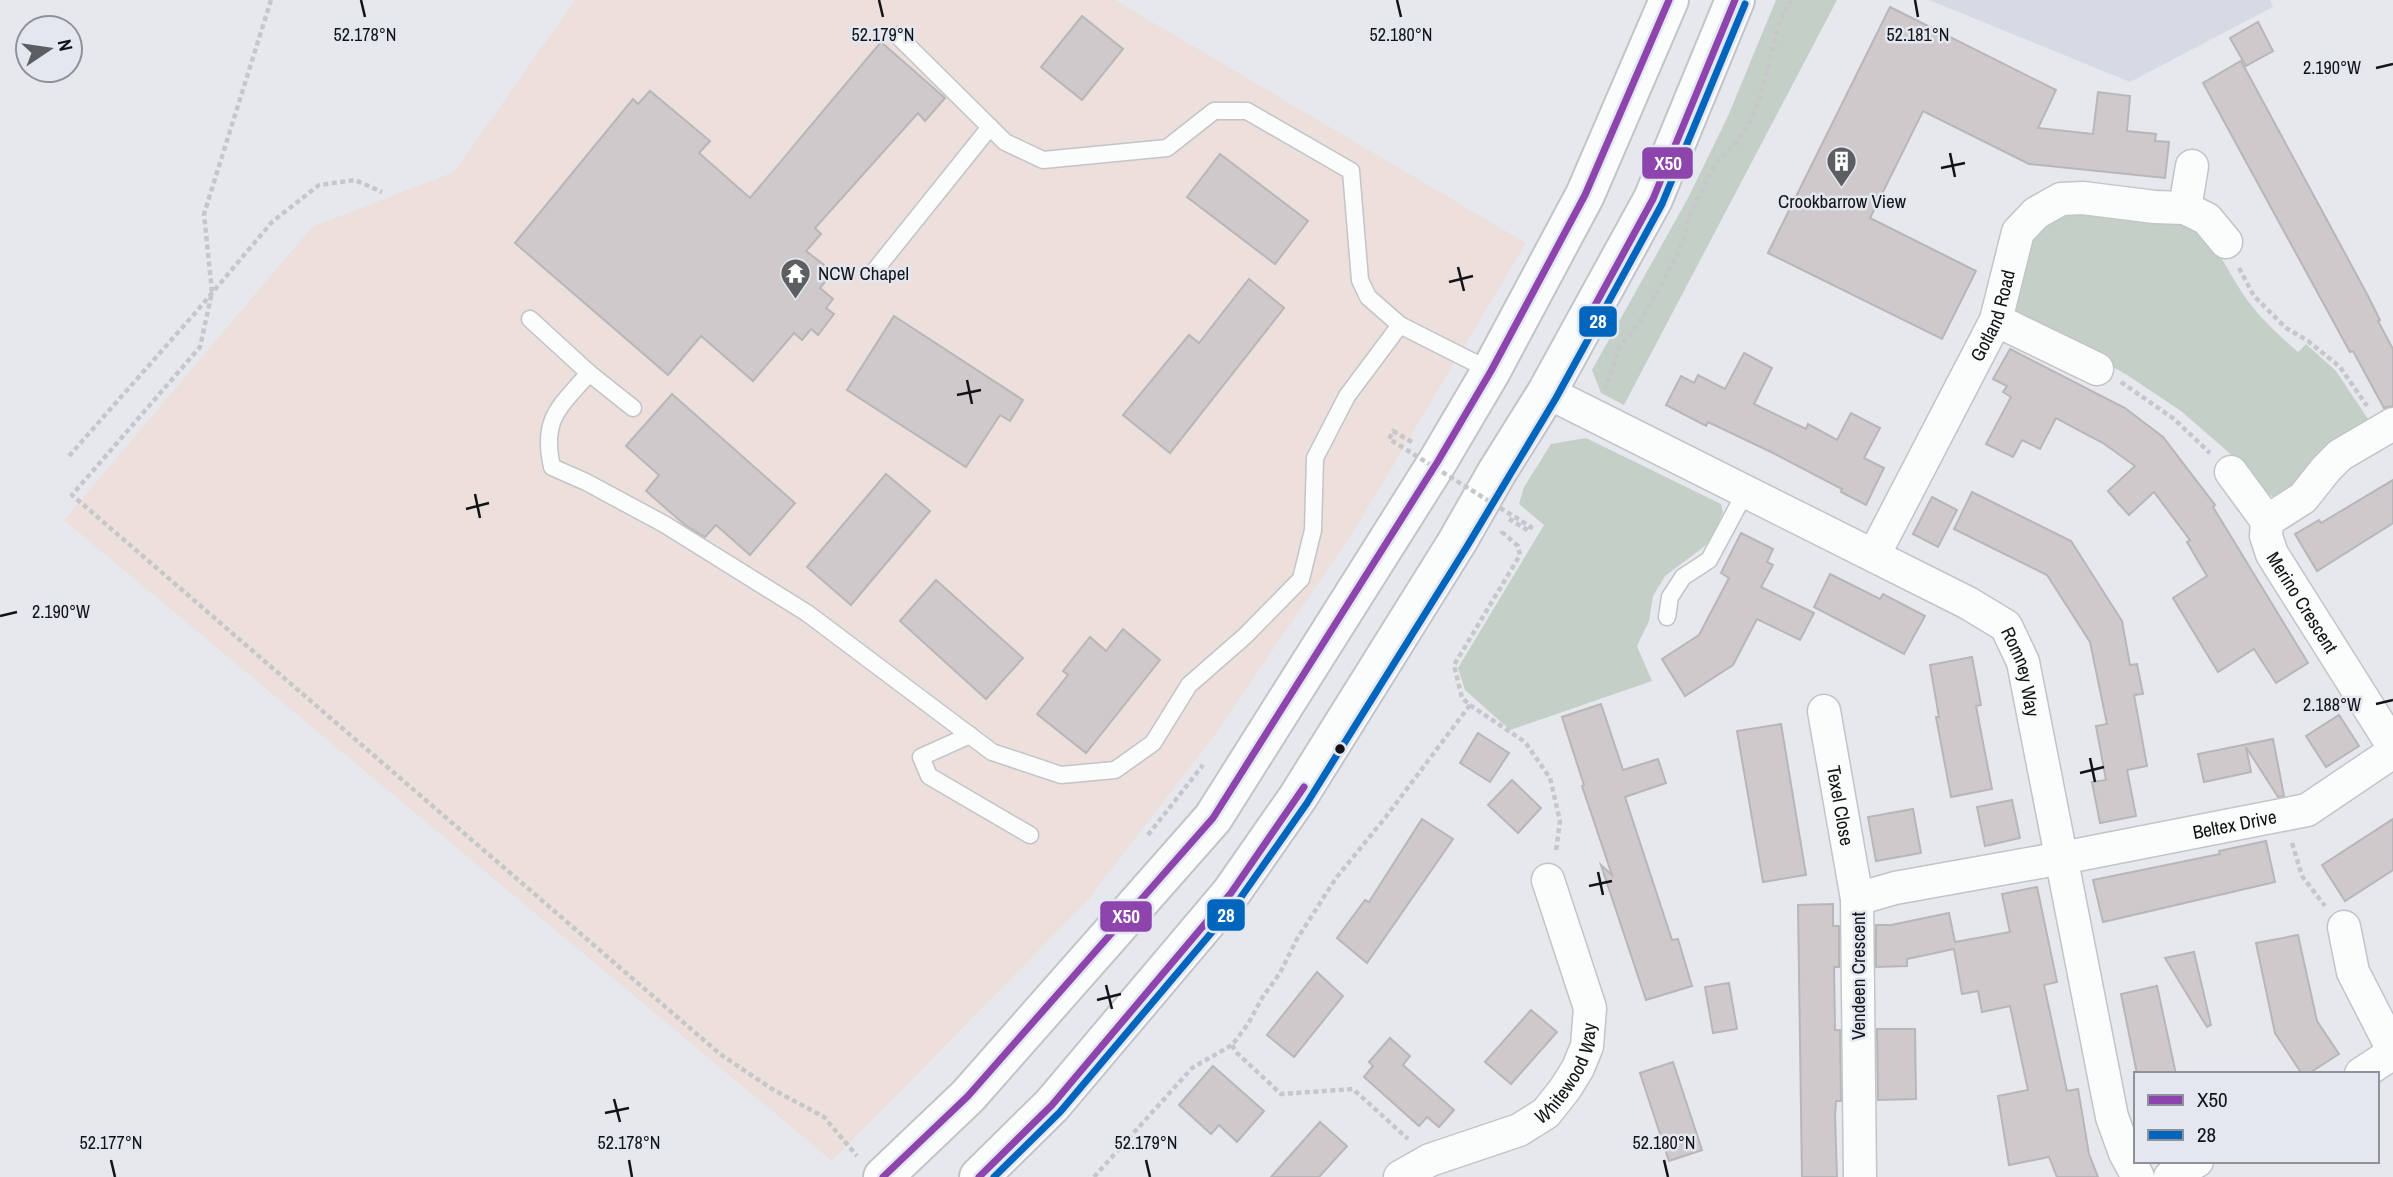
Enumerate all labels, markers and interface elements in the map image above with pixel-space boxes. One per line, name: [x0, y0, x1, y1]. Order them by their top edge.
north arrow: [14, 14, 84, 84]
text: 52.178°N: [334, 22, 397, 47]
text: 52.179°N: [852, 22, 915, 47]
text: 52.180°N: [1370, 22, 1433, 47]
text: 52.181°N: [1887, 22, 1950, 47]
text: N: [52, 37, 79, 54]
text: 2.190°W: [2303, 55, 2361, 80]
building icon: Crookbarrow View: [1825, 145, 1859, 189]
line badge: X50: [1641, 146, 1694, 180]
text: X50: [1654, 150, 1682, 176]
place label: Crookbarrow View: [1778, 188, 1907, 214]
temple icon: NCW Chapel: [778, 256, 812, 300]
place label: NCW Chapel: [818, 260, 909, 286]
street label: Gotland Road: [1964, 267, 2021, 366]
line badge: 28: [1578, 305, 1618, 338]
text: 28: [1589, 308, 1607, 334]
street label: Merino Crescent: [2261, 547, 2344, 659]
text: 2.190°W: [32, 599, 90, 624]
street label: Romney Way: [1995, 622, 2046, 719]
text: 2.188°W: [2303, 692, 2361, 717]
unlabelled marker: [1333, 742, 1347, 756]
street label: Texel Close: [1821, 764, 1860, 847]
street label: Beltex Drive: [2190, 803, 2279, 845]
line badge: 28: [1206, 898, 1246, 932]
line badge: X50: [1099, 900, 1153, 933]
text: 28: [1217, 902, 1235, 928]
text: X50: [1112, 903, 1140, 929]
street label: Vendeen Crescent: [1845, 911, 1871, 1040]
street label: Whitewood Way: [1530, 1022, 1602, 1130]
legend: [2134, 1072, 2379, 1163]
text: X50: [2197, 1085, 2228, 1114]
text: 28: [2197, 1120, 2216, 1149]
text: 52.177°N: [80, 1130, 143, 1155]
text: 52.178°N: [598, 1130, 661, 1155]
text: 52.179°N: [1115, 1130, 1178, 1155]
text: 52.180°N: [1633, 1130, 1696, 1155]

